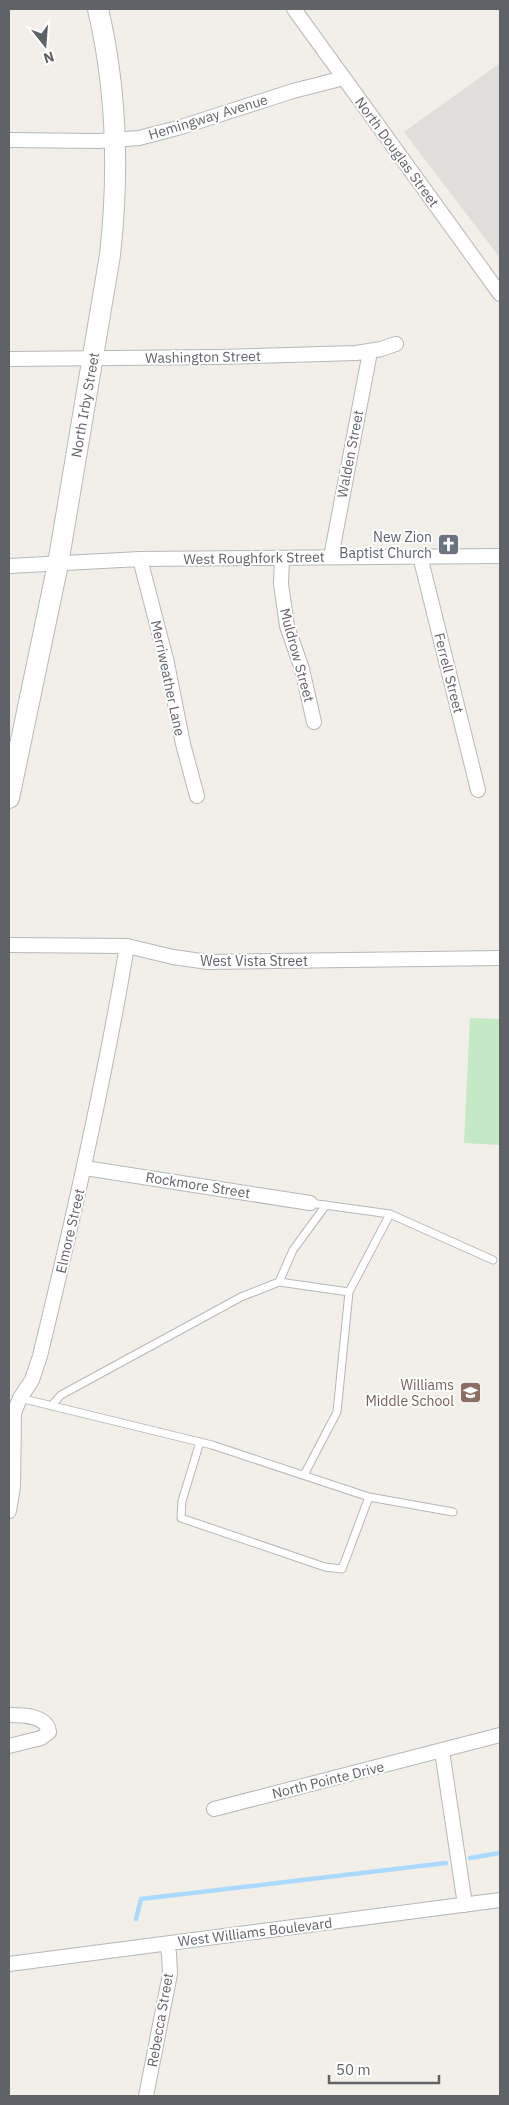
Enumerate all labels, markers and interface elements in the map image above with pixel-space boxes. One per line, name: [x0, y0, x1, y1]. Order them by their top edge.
north arrow: [20, 20, 70, 70]
text: N: [41, 47, 56, 68]
street label: Hemingway Avenue: [146, 90, 270, 144]
street label: North Douglas Street: [351, 94, 443, 211]
street label: Washington Street: [145, 347, 261, 367]
street label: North Irby Street: [67, 351, 103, 459]
street label: Walden Street: [333, 408, 367, 499]
place label: New Zion Baptist Church: [339, 528, 432, 562]
church icon: New Zion Baptist Church: [436, 533, 460, 557]
street label: West Roughfork Street: [183, 548, 325, 568]
street label: Muldrow Street: [276, 606, 318, 704]
street label: Merriweather Lane: [147, 619, 189, 738]
street label: Ferrell Street: [430, 631, 468, 715]
street label: West Vista Street: [200, 952, 308, 970]
street label: Rockmore Street: [144, 1168, 252, 1202]
street label: Elmore Street: [52, 1187, 89, 1275]
place label: Williams Middle School: [365, 1376, 454, 1410]
school or university icon: Williams Middle School: [458, 1381, 482, 1405]
street label: North Pointe Drive: [270, 1757, 386, 1803]
street label: West Williams Boulevard: [177, 1914, 333, 1950]
street label: Rebecca Street: [143, 1971, 177, 2069]
scale bar: [329, 2052, 439, 2084]
text: 50 m: [336, 2060, 371, 2079]

